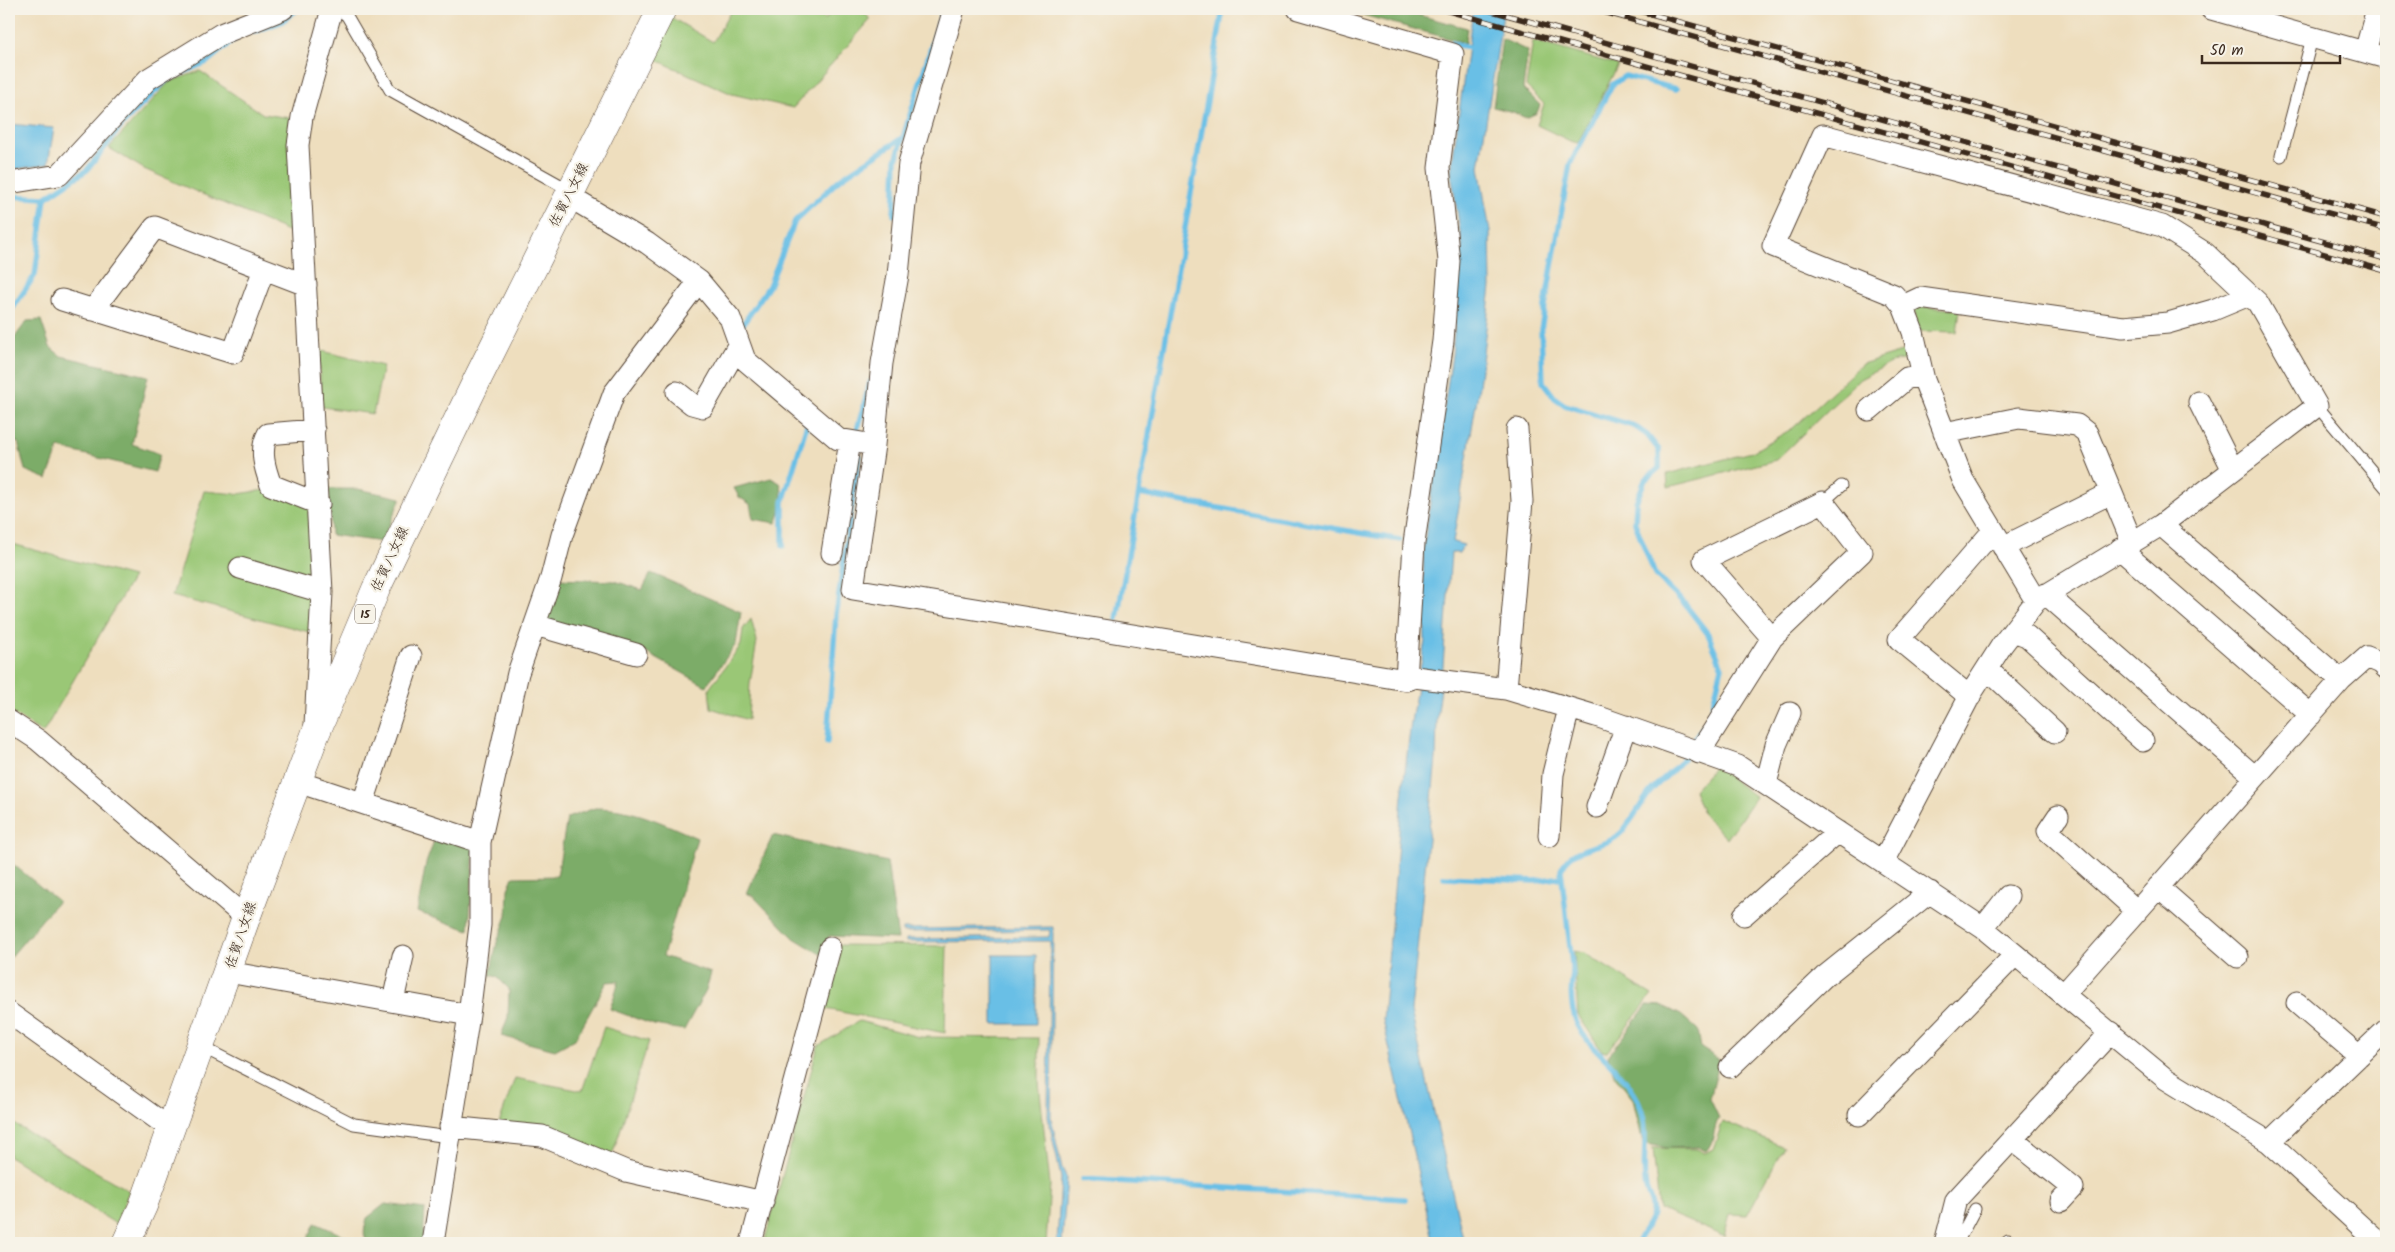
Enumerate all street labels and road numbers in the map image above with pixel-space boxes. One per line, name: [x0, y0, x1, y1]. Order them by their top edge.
street label: 佐賀八女線: [543, 159, 595, 231]
street label: 佐賀八女線: [365, 523, 415, 595]
road number: 15: [355, 604, 375, 624]
street label: 佐賀八女線: [219, 898, 263, 972]

